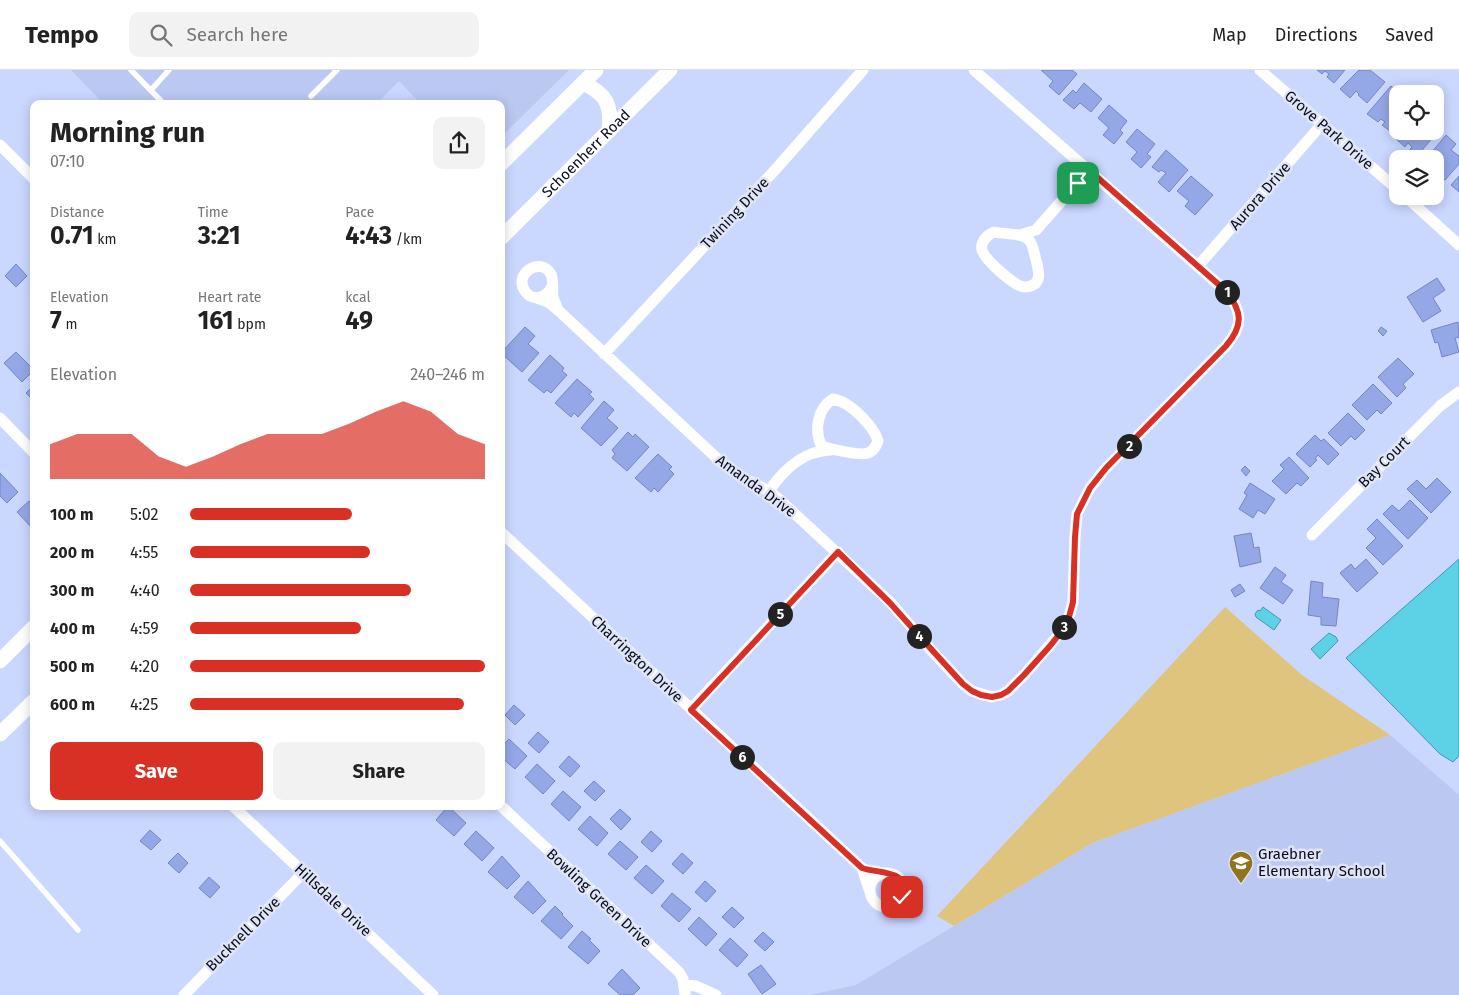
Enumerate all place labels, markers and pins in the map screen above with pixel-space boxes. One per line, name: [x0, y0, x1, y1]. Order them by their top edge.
pin: [1057, 162, 1099, 204]
pin: 1: [1214, 280, 1240, 304]
pin: 2: [1116, 434, 1142, 458]
pin: 5: [768, 602, 792, 626]
pin: 3: [1052, 614, 1076, 640]
pin: 4: [906, 624, 932, 648]
pin: 6: [730, 744, 754, 770]
place label: Graebner Elementary School: [1258, 845, 1386, 880]
school or university icon: Graebner Elementary School: [1228, 850, 1254, 884]
pin: [881, 876, 923, 918]

